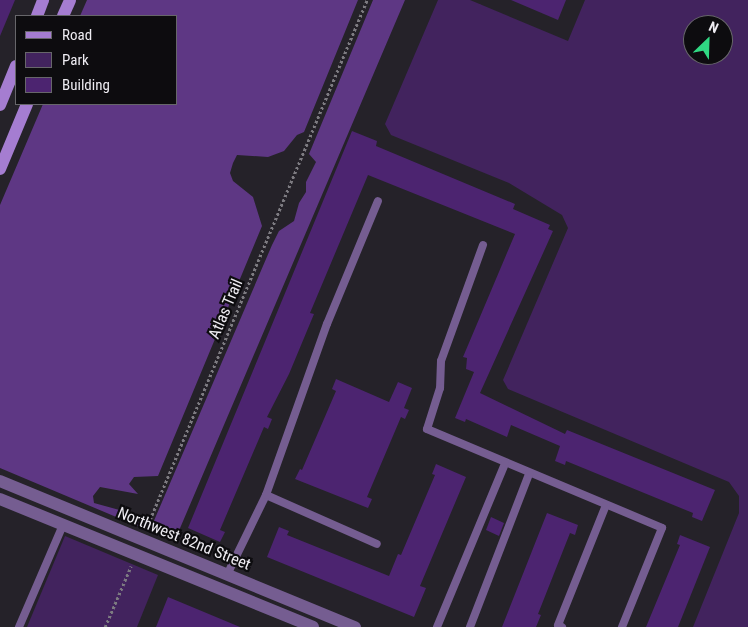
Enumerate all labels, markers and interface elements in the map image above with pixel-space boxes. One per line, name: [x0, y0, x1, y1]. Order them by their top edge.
legend: [15, 15, 178, 105]
north arrow: [683, 15, 733, 65]
text: N: [707, 18, 721, 36]
text: Road: [62, 26, 92, 44]
text: Park: [62, 51, 89, 69]
text: Building: [62, 76, 110, 94]
street label: Atlas Trail: [205, 276, 247, 342]
street label: Northwest 82nd Street: [115, 504, 253, 574]

